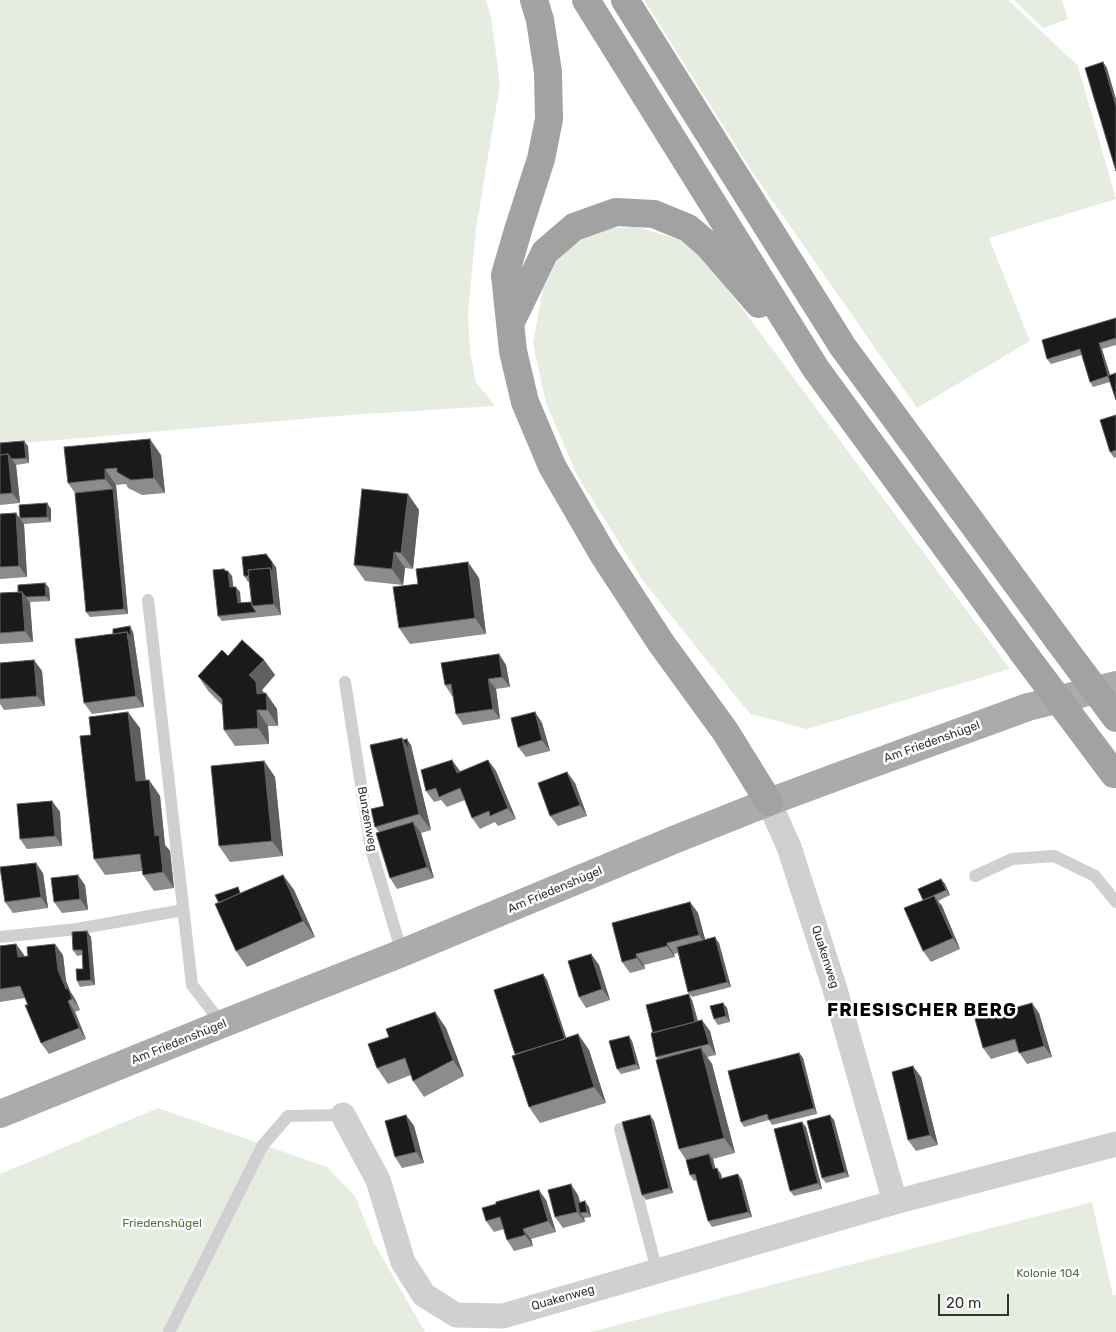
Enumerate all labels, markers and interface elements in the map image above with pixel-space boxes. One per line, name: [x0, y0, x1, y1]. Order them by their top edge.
street label: Am Friedenshügel: [882, 718, 982, 766]
street label: Bunzenweg: [354, 785, 380, 853]
street label: Am Friedenshügel: [506, 864, 604, 916]
street label: Quakenweg: [808, 924, 842, 990]
district label: FRIESISCHER BERG: [825, 1000, 1019, 1022]
street label: Am Friedenshügel: [129, 1016, 229, 1068]
park label: Friedenshügel: [122, 1217, 202, 1231]
park label: Kolonie 104: [1016, 1267, 1080, 1281]
street label: Quakenweg: [530, 1282, 596, 1314]
scale bar: [941, 1284, 1012, 1316]
text: 20 m: [946, 1294, 981, 1312]

